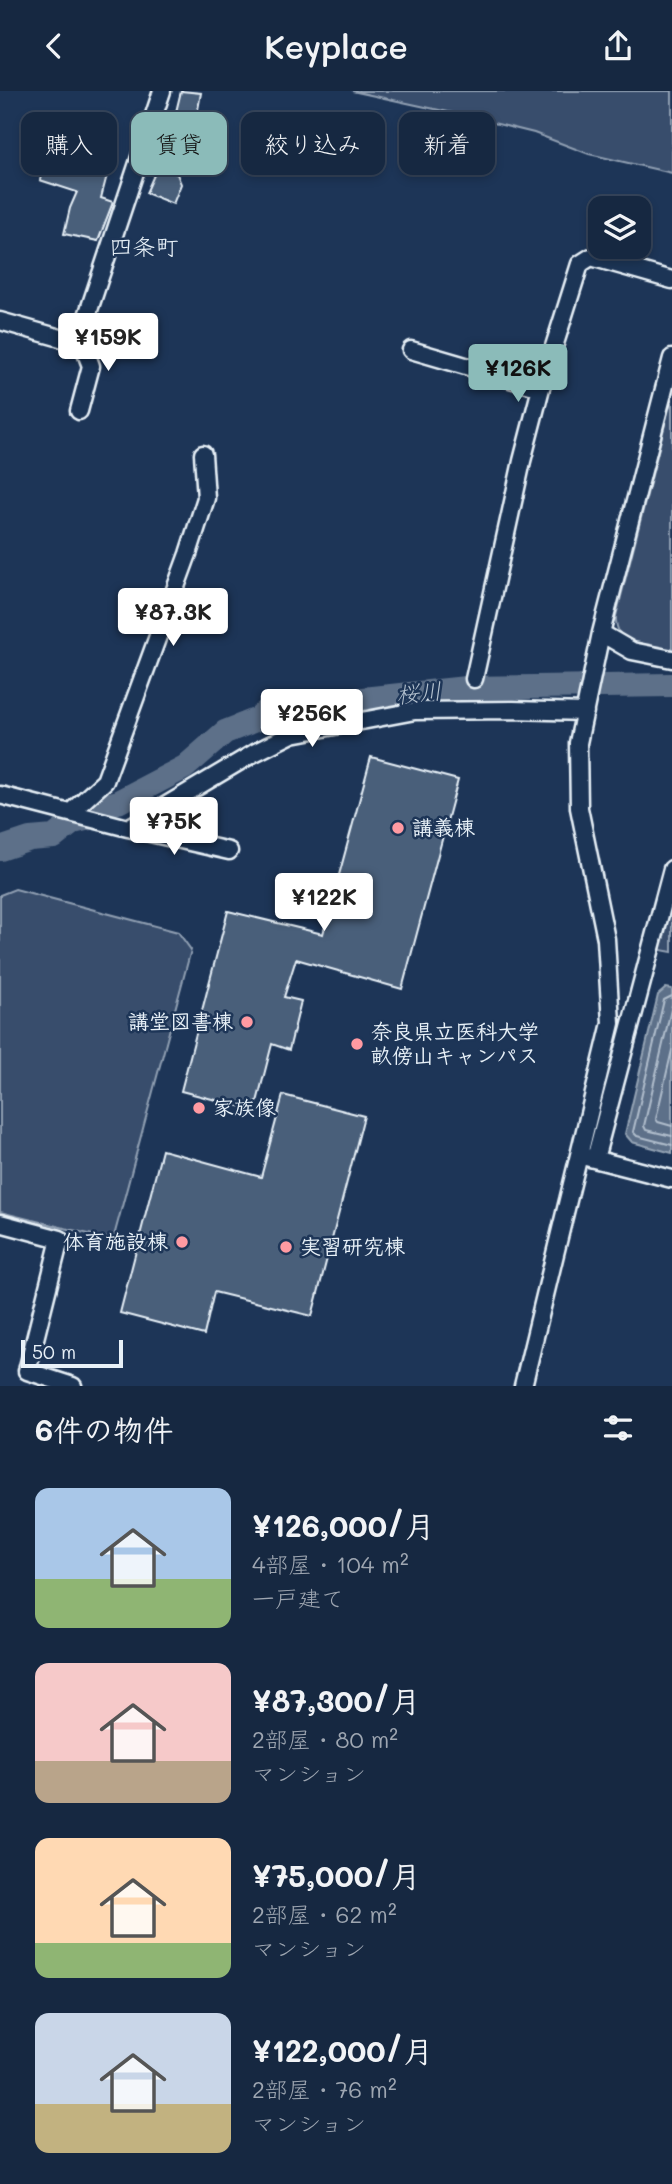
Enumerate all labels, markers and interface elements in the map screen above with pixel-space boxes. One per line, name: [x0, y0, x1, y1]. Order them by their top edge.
text: Keyplace: [264, 25, 408, 67]
icon: back: [35, 27, 73, 65]
icon: share: [599, 27, 637, 65]
chip: 購入: [21, 112, 117, 175]
chip: 賃貸: [131, 112, 227, 175]
chip: 絞り込み: [241, 112, 385, 175]
chip: 新着: [399, 112, 495, 175]
map controls: [588, 196, 651, 259]
button: layers: [588, 196, 651, 259]
district label: 四条町: [110, 231, 179, 261]
pin: ¥159K: [59, 313, 157, 373]
text: ¥159K: [74, 321, 142, 351]
pin: ¥126K: [469, 345, 567, 404]
text: ¥126K: [484, 352, 552, 382]
pin: ¥87.3K: [116, 589, 230, 648]
text: ¥87.3K: [134, 596, 212, 626]
water label: 桜川: [394, 675, 443, 709]
pin: ¥256K: [263, 689, 361, 749]
text: ¥256K: [277, 697, 347, 727]
pin: ¥75K: [133, 797, 215, 857]
text: ¥75K: [146, 805, 202, 835]
place label: 講義棟: [412, 813, 475, 840]
marker: 講義棟: [390, 820, 406, 836]
pin: ¥122K: [275, 873, 373, 933]
text: ¥122K: [291, 881, 357, 911]
place label: 講堂図書棟: [128, 1007, 233, 1034]
marker: 講堂図書棟: [239, 1014, 255, 1030]
place label: 奈良県立医科大学 畝傍山キャンパス: [371, 1017, 539, 1068]
marker: 奈良県立医科大学 畝傍山キャンパス: [349, 1036, 365, 1052]
place label: 家族像: [213, 1093, 276, 1120]
marker: 家族像: [191, 1100, 207, 1116]
place label: 体育施設棟: [63, 1227, 168, 1254]
place label: 実習研究棟: [300, 1232, 405, 1259]
marker: 体育施設棟: [174, 1234, 190, 1250]
marker: 実習研究棟: [278, 1239, 294, 1255]
scale bar: [21, 1337, 122, 1369]
text: 50 m: [32, 1339, 76, 1364]
text: 6件の物件: [35, 1409, 173, 1449]
icon: filters: [599, 1409, 637, 1447]
text: ¥126,000/月: [252, 1505, 434, 1545]
icon: home: [91, 1516, 175, 1600]
text: 4部屋 · 104 m²: [252, 1549, 409, 1579]
text: 一戸建て: [252, 1583, 344, 1613]
text: ¥87,300/月: [252, 1680, 420, 1720]
icon: home: [91, 1691, 175, 1775]
text: 2部屋 · 80 m²: [252, 1724, 398, 1754]
text: マンション: [252, 1758, 366, 1788]
text: ¥75,000/月: [252, 1855, 420, 1895]
icon: home: [91, 1866, 175, 1950]
text: 2部屋 · 62 m²: [252, 1899, 397, 1929]
text: マンション: [252, 1933, 366, 1963]
text: ¥122,000/月: [252, 2030, 433, 2070]
icon: home: [91, 2041, 175, 2125]
text: 2部屋 · 76 m²: [252, 2074, 397, 2104]
text: マンション: [252, 2108, 366, 2138]

